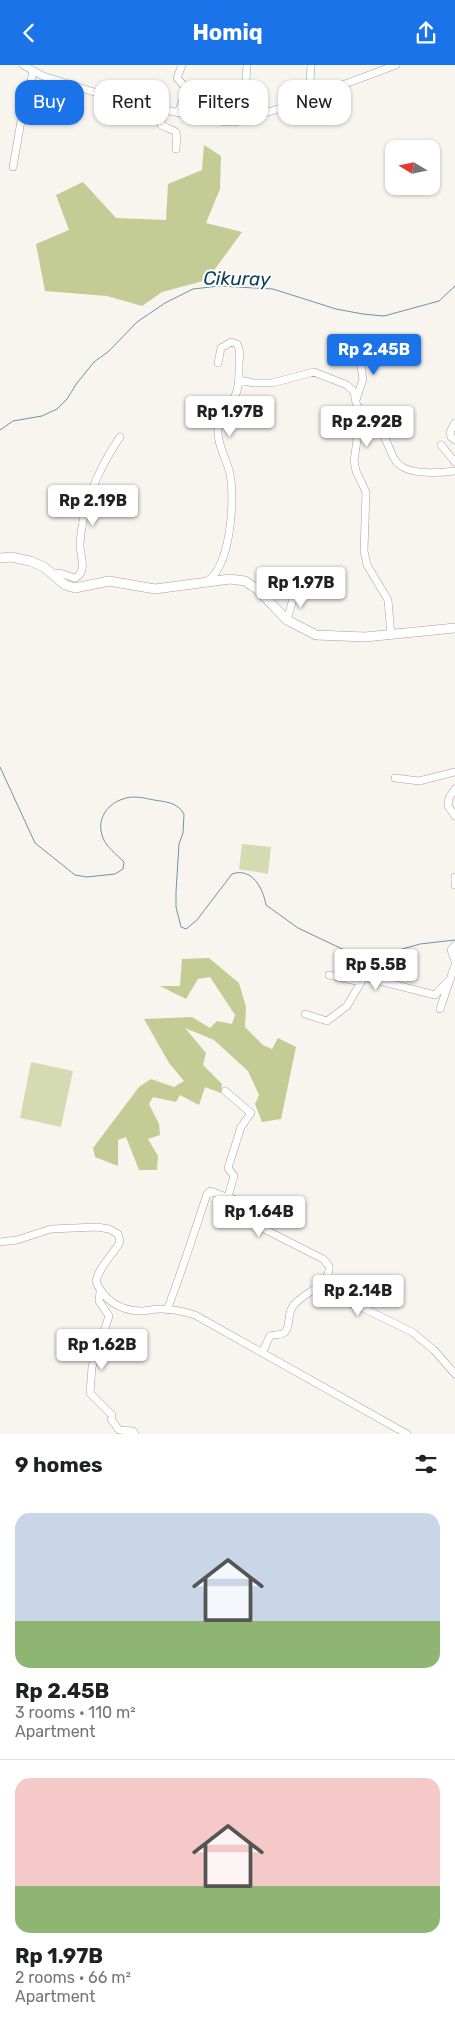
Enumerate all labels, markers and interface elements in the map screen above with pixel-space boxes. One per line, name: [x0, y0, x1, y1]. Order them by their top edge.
icon: back: [15, 19, 43, 47]
text: Homiq: [192, 19, 263, 46]
icon: share: [412, 19, 440, 47]
chip: Buy: [15, 80, 84, 125]
chip: Rent: [94, 80, 169, 125]
chip: Filters: [179, 80, 268, 125]
chip: New: [278, 80, 351, 125]
north arrow: [385, 140, 440, 195]
map controls: [385, 140, 440, 195]
water label: Cikuray: [203, 266, 271, 291]
pin: Rp 2.45B: [322, 333, 426, 376]
text: Rp 2.45B: [338, 340, 410, 359]
pin: Rp 1.97B: [178, 395, 282, 438]
text: Rp 1.97B: [196, 402, 264, 421]
pin: Rp 2.92B: [315, 405, 419, 448]
text: Rp 2.92B: [332, 412, 402, 431]
pin: Rp 2.19B: [41, 485, 145, 527]
text: Rp 2.19B: [59, 491, 127, 510]
pin: Rp 1.97B: [249, 567, 353, 609]
text: Rp 1.97B: [267, 573, 335, 592]
pin: Rp 5.5B: [330, 949, 422, 991]
text: Rp 5.5B: [346, 955, 406, 974]
pin: Rp 1.64B: [207, 1195, 311, 1238]
text: Rp 1.64B: [224, 1202, 294, 1221]
pin: Rp 2.14B: [306, 1275, 410, 1317]
text: Rp 2.14B: [324, 1281, 392, 1300]
pin: Rp 1.62B: [50, 1329, 154, 1371]
text: Rp 1.62B: [67, 1335, 137, 1354]
icon: filters: [412, 1450, 440, 1478]
text: 9 homes: [15, 1452, 103, 1477]
icon: home: [183, 1545, 273, 1635]
text: Rp 2.45B: [15, 1678, 109, 1703]
text: 3 rooms · 110 m²: [15, 1703, 136, 1722]
text: Apartment: [15, 1722, 95, 1741]
icon: home: [183, 1811, 273, 1901]
text: Rp 1.97B: [15, 1943, 103, 1968]
text: 2 rooms · 66 m²: [15, 1968, 131, 1987]
text: Apartment: [15, 1987, 95, 2006]

